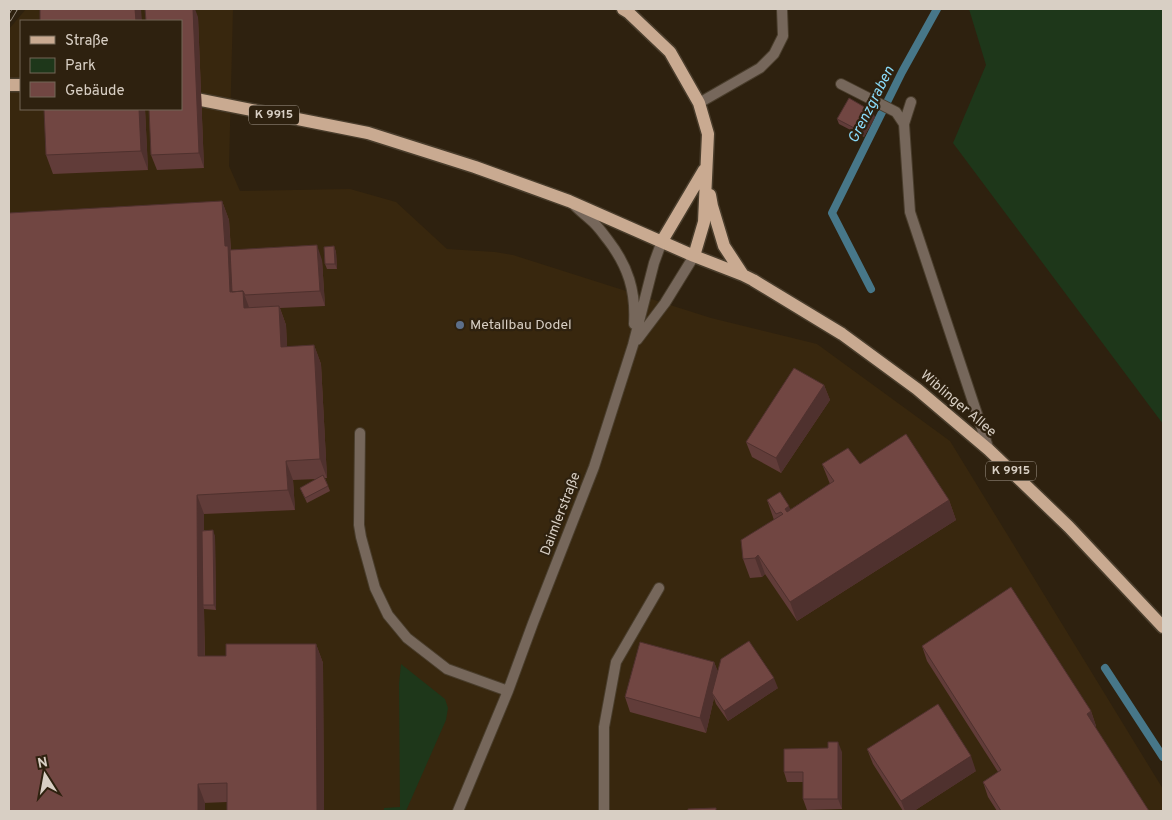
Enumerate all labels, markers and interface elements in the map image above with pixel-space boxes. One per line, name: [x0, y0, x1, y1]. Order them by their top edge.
legend: [20, 20, 182, 110]
text: Straße: [65, 32, 109, 51]
text: Park: [65, 57, 96, 76]
water label: Grenzgraben: [845, 63, 899, 147]
text: Gebäude: [65, 82, 125, 101]
road number: K 9915: [249, 106, 299, 124]
place label: Metallbau Dodel: [470, 317, 572, 334]
marker: Metallbau Dodel: [454, 319, 466, 331]
street label: Wiblinger Allee: [916, 367, 1000, 441]
road number: K 9915: [986, 462, 1036, 481]
street label: Daimlerstraße: [537, 470, 585, 558]
north arrow: [20, 750, 70, 800]
text: N: [36, 754, 49, 773]

